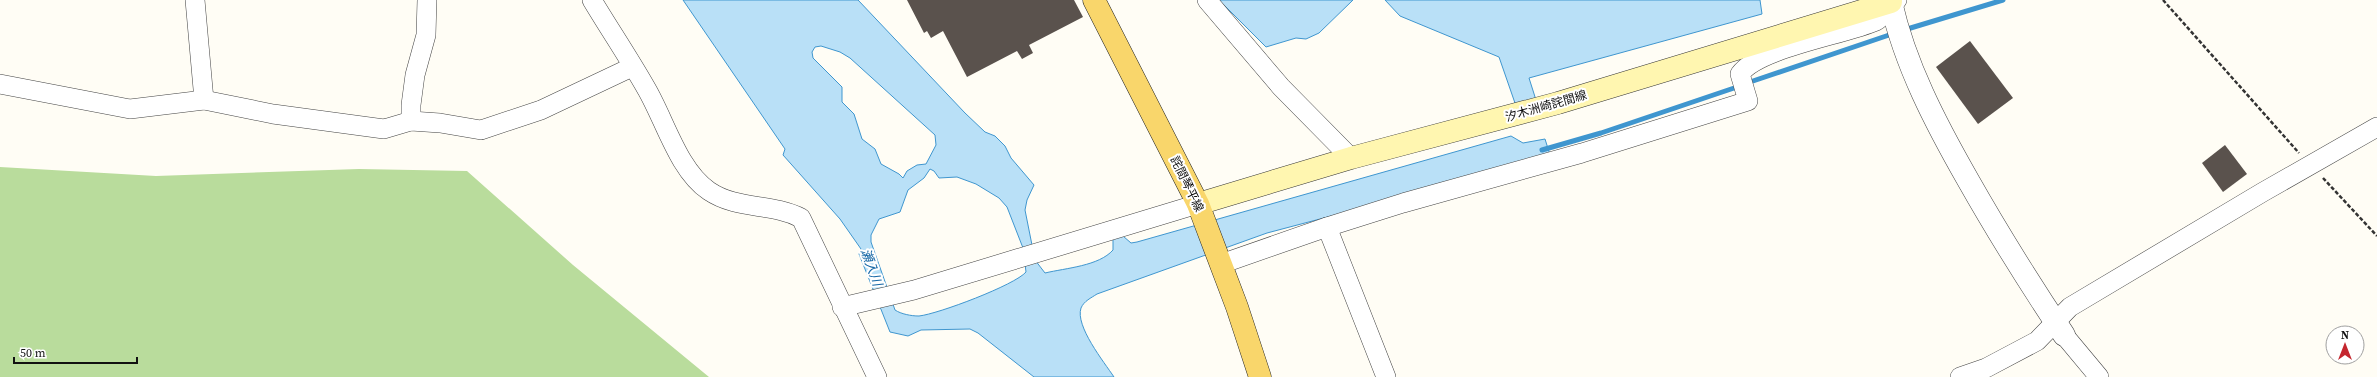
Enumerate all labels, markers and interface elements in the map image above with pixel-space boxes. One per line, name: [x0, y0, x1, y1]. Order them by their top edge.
street label: 汐木洲崎詫間線: [1503, 87, 1589, 125]
street label: 詫間琴平線: [1167, 154, 1207, 214]
water label: 瀬入川: [857, 246, 887, 290]
north arrow: [2325, 325, 2365, 365]
text: N: [2341, 328, 2349, 343]
scale bar: [14, 339, 137, 365]
text: 50 m: [20, 345, 46, 361]

